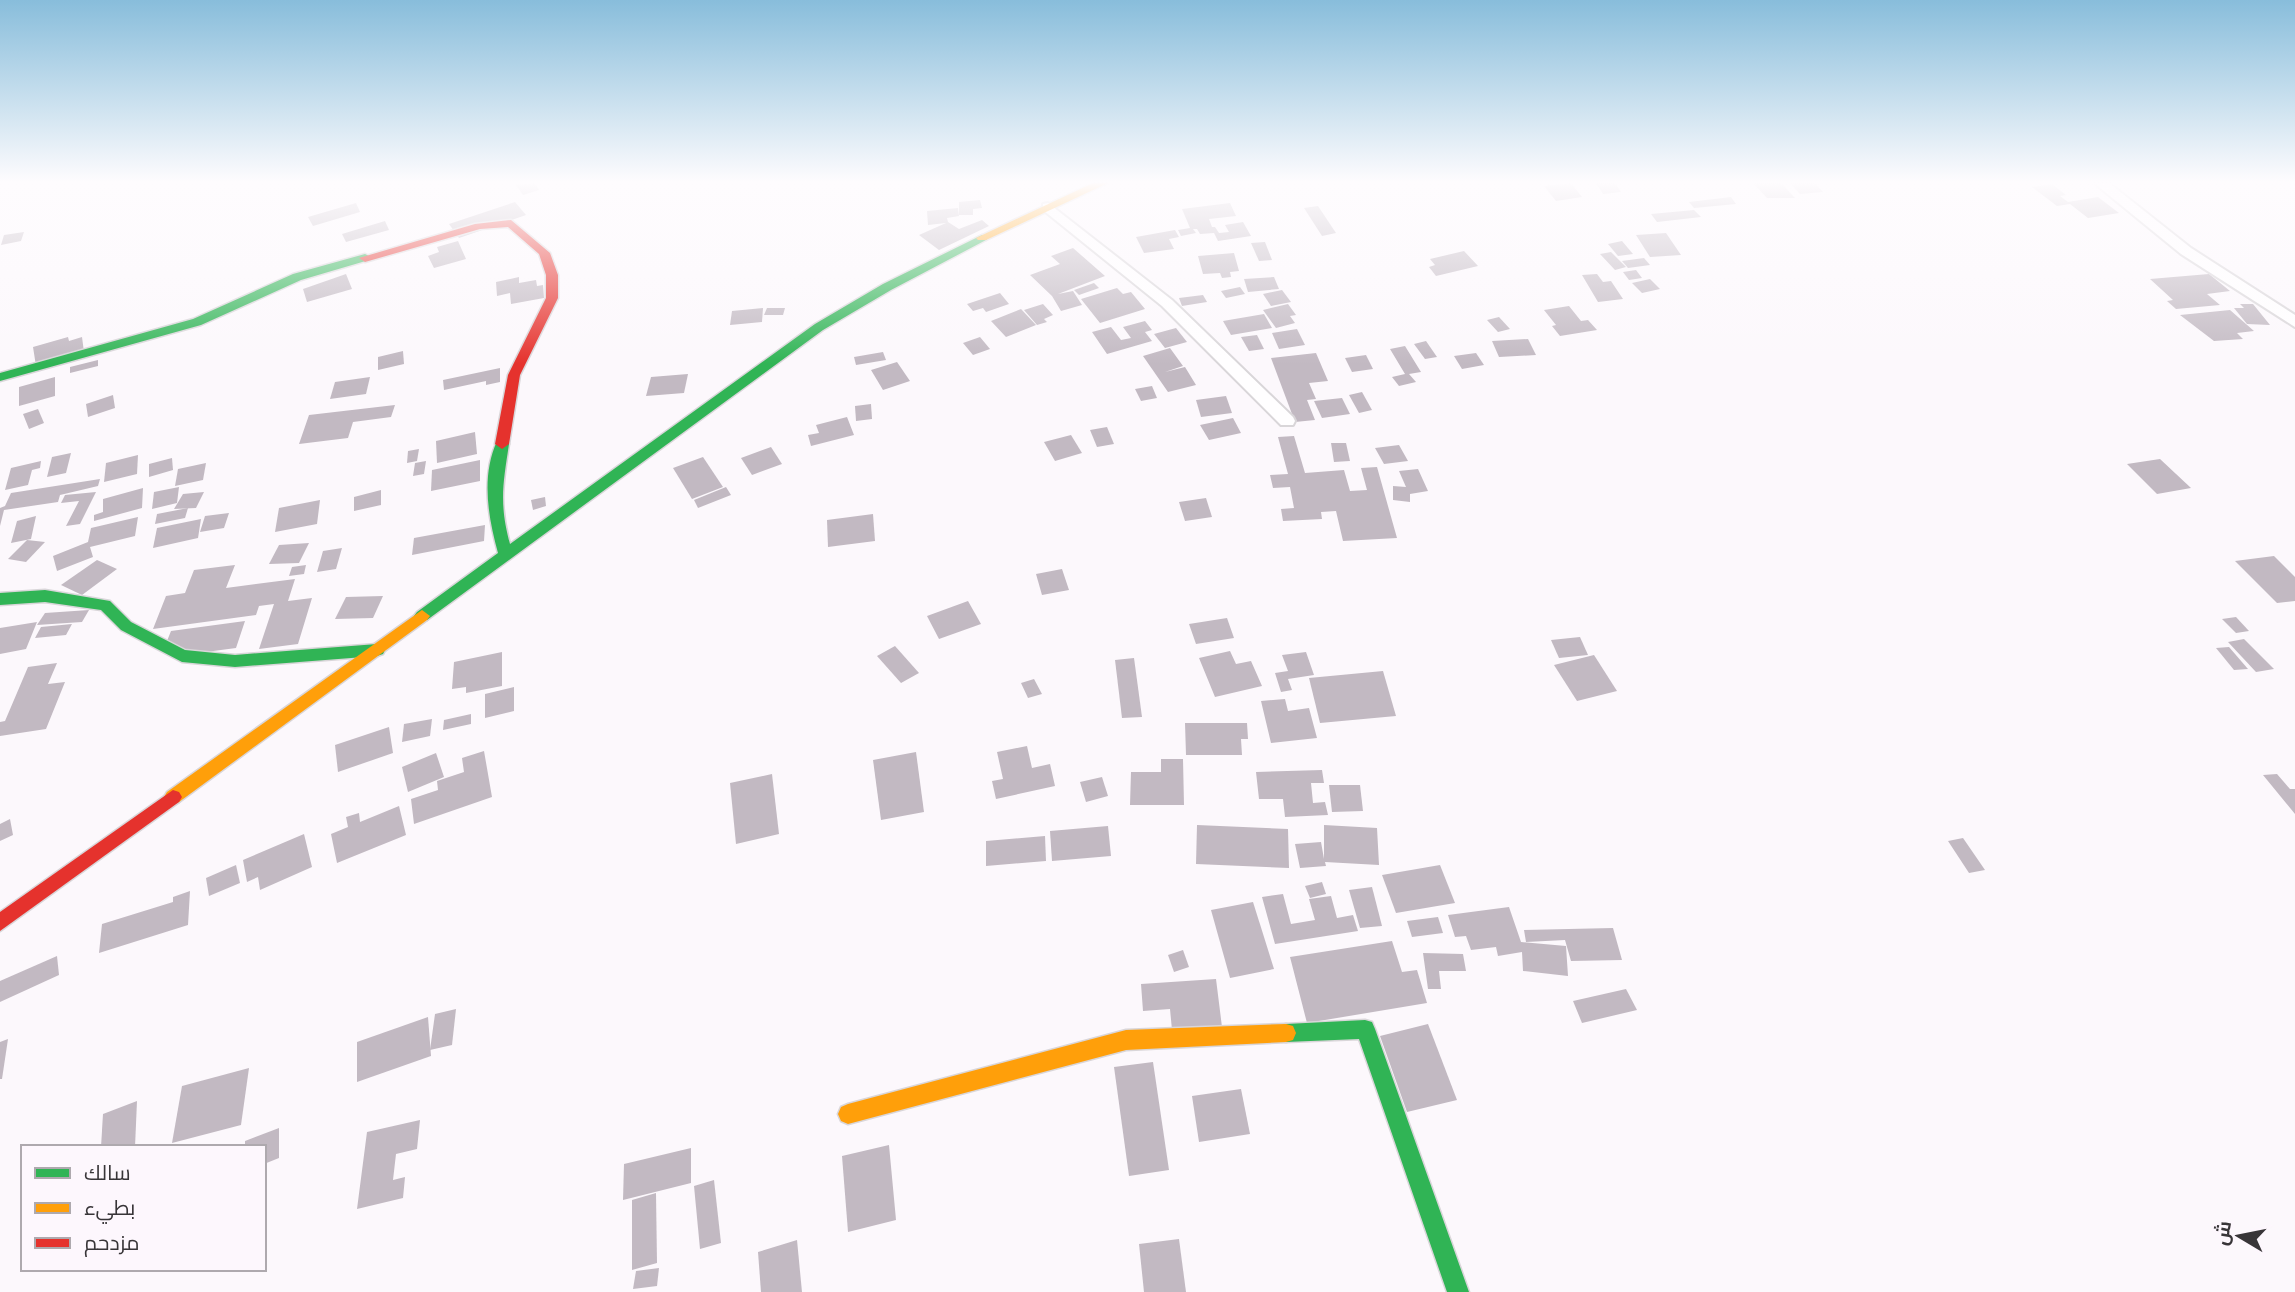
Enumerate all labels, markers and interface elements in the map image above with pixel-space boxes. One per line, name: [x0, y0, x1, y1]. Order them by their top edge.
legend: [21, 1145, 266, 1271]
text: سالك: [84, 1161, 131, 1185]
text: بطيء: [84, 1196, 135, 1224]
north arrow: [2204, 1201, 2274, 1271]
text: ش: [2210, 1219, 2236, 1247]
text: مزدحم: [84, 1231, 139, 1257]

